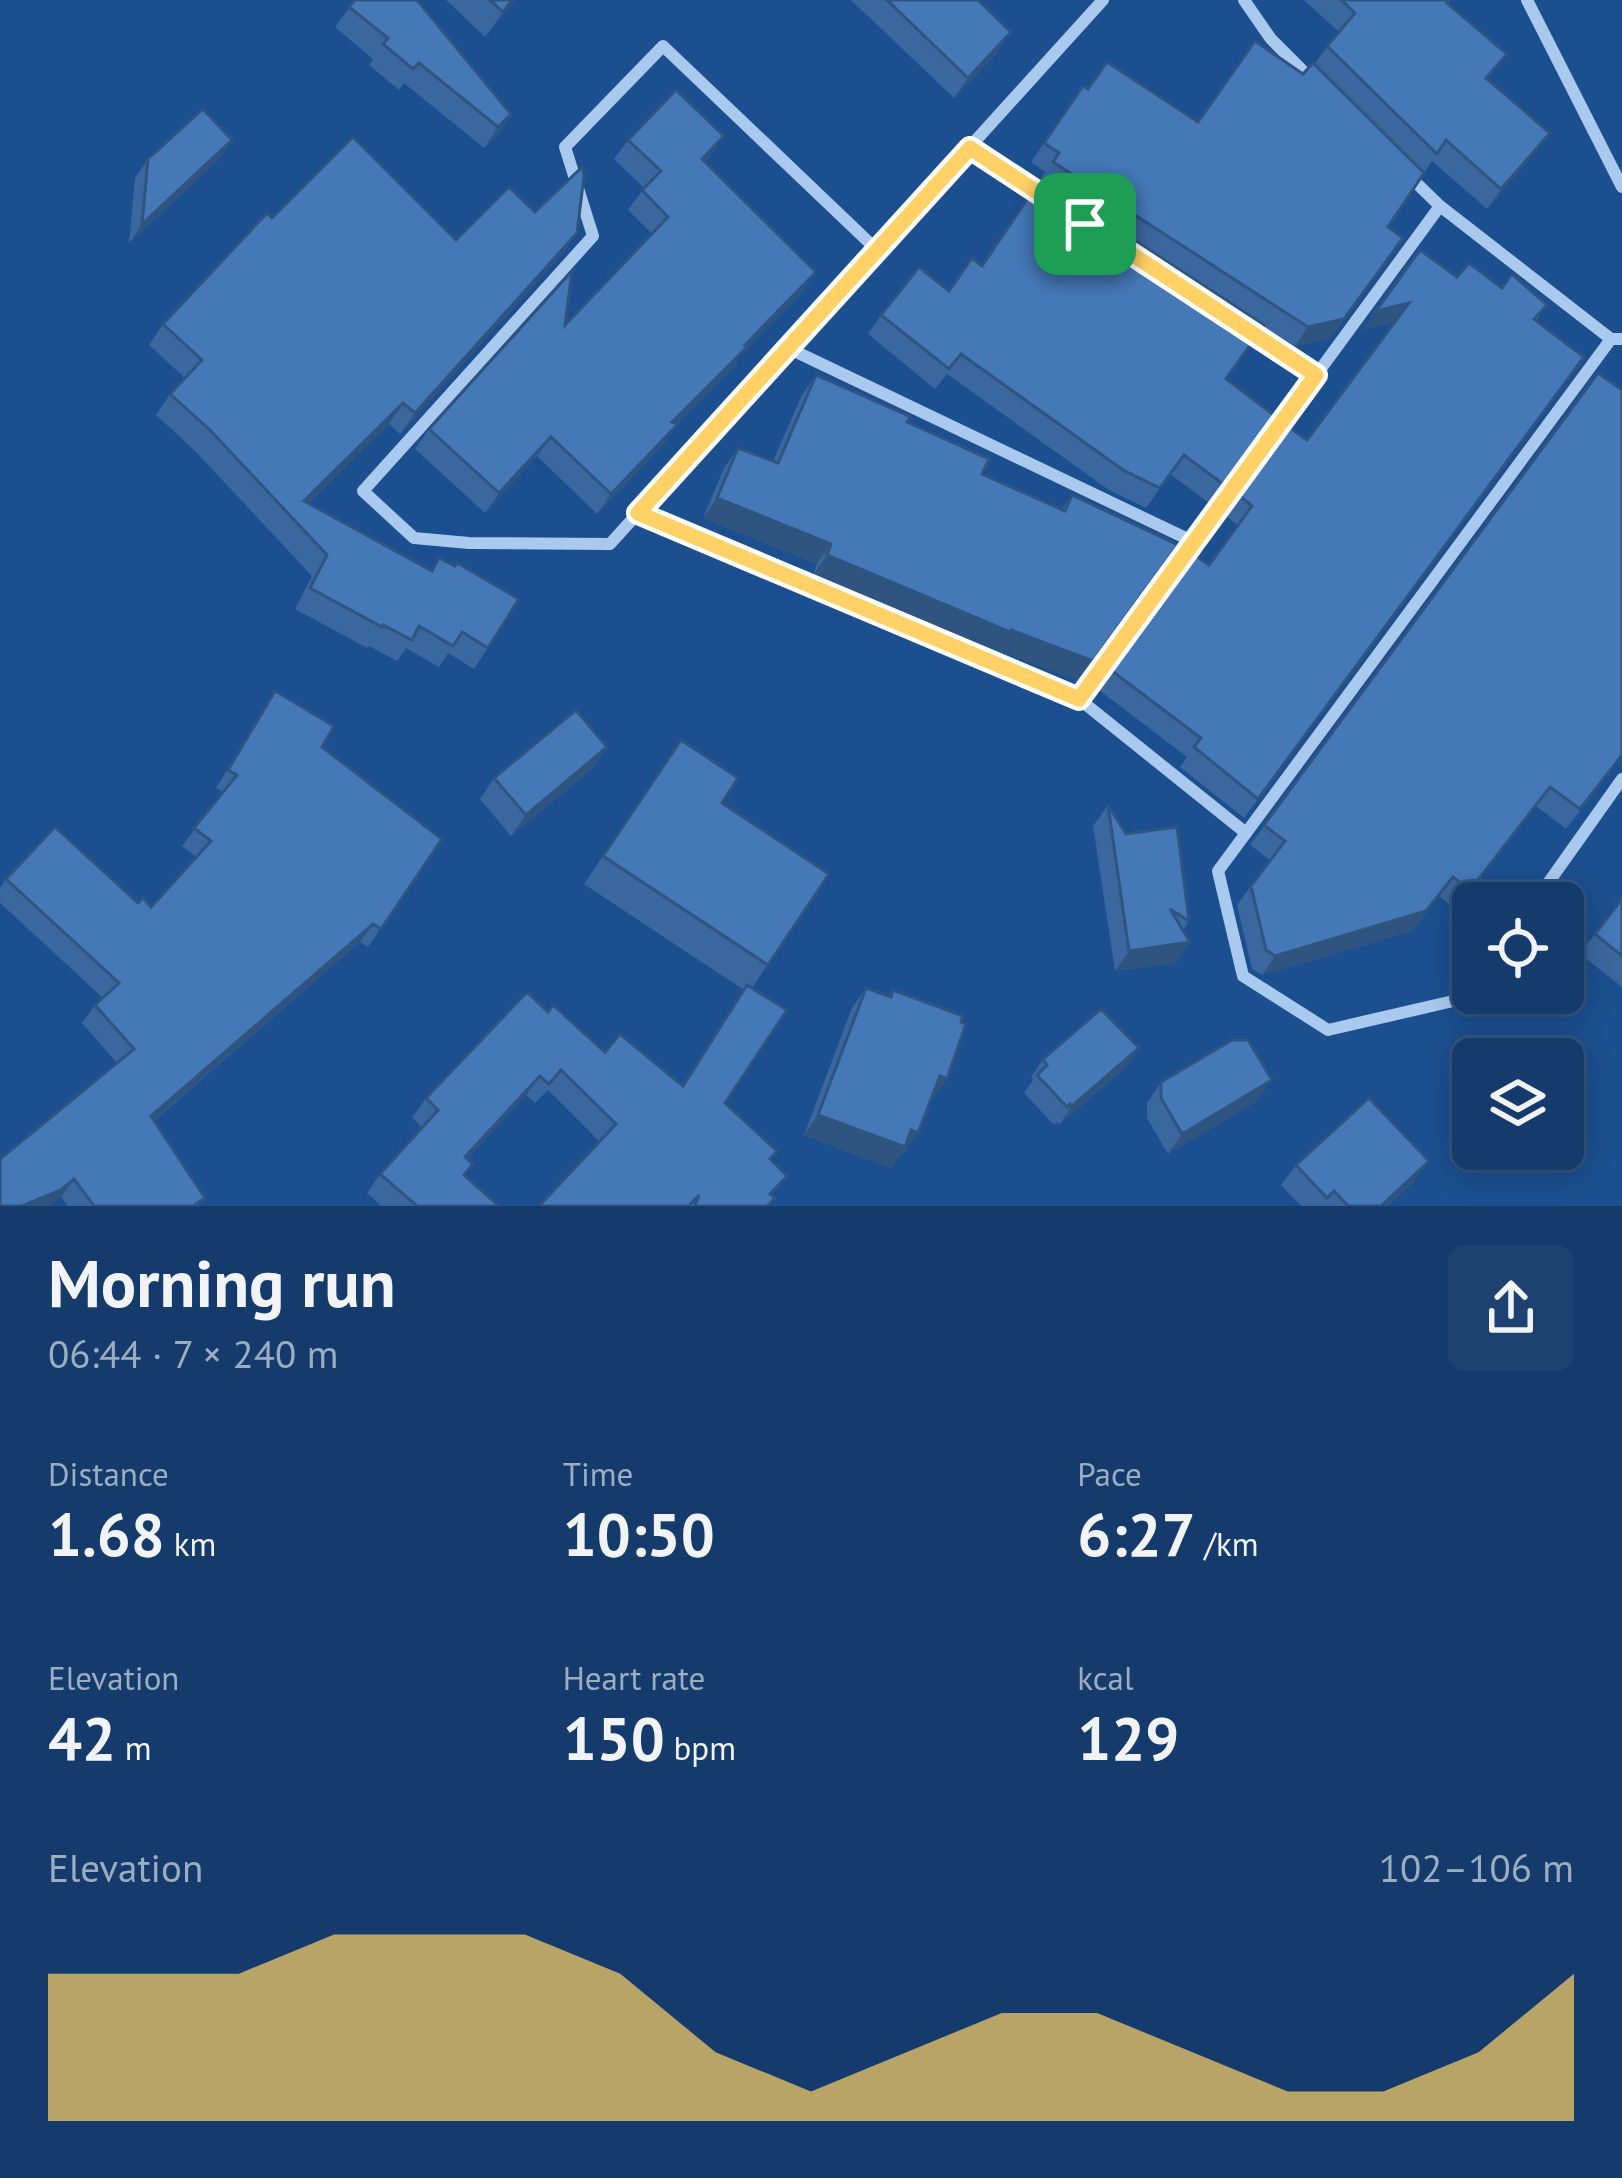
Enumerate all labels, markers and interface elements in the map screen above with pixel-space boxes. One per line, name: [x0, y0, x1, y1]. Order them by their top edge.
pin: [1034, 173, 1136, 275]
icon: arrive: [1052, 191, 1118, 257]
map controls: [1452, 882, 1584, 1170]
button: locate: [1452, 882, 1584, 1014]
button: layers: [1452, 1038, 1584, 1170]
text: Morning run: [48, 1240, 396, 1325]
button: share: [1448, 1245, 1574, 1371]
text: 06:44 · 7 × 240 m: [48, 1328, 338, 1379]
text: Distance: [48, 1452, 169, 1495]
text: Time: [563, 1452, 633, 1495]
text: Pace: [1077, 1452, 1142, 1495]
text: 1.68: [48, 1495, 165, 1573]
text: 10:50: [563, 1495, 715, 1573]
text: 6:27: [1077, 1495, 1196, 1573]
text: km: [165, 1522, 216, 1565]
text: /km: [1196, 1522, 1259, 1565]
text: Elevation: [48, 1656, 179, 1699]
text: Heart rate: [563, 1656, 705, 1699]
text: kcal: [1077, 1656, 1134, 1699]
text: 42: [48, 1699, 116, 1777]
text: 150: [563, 1699, 665, 1777]
text: 129: [1077, 1699, 1179, 1777]
text: m: [116, 1726, 152, 1769]
text: bpm: [665, 1726, 736, 1769]
text: Elevation: [48, 1842, 203, 1893]
text: 102–106 m: [1379, 1842, 1574, 1893]

